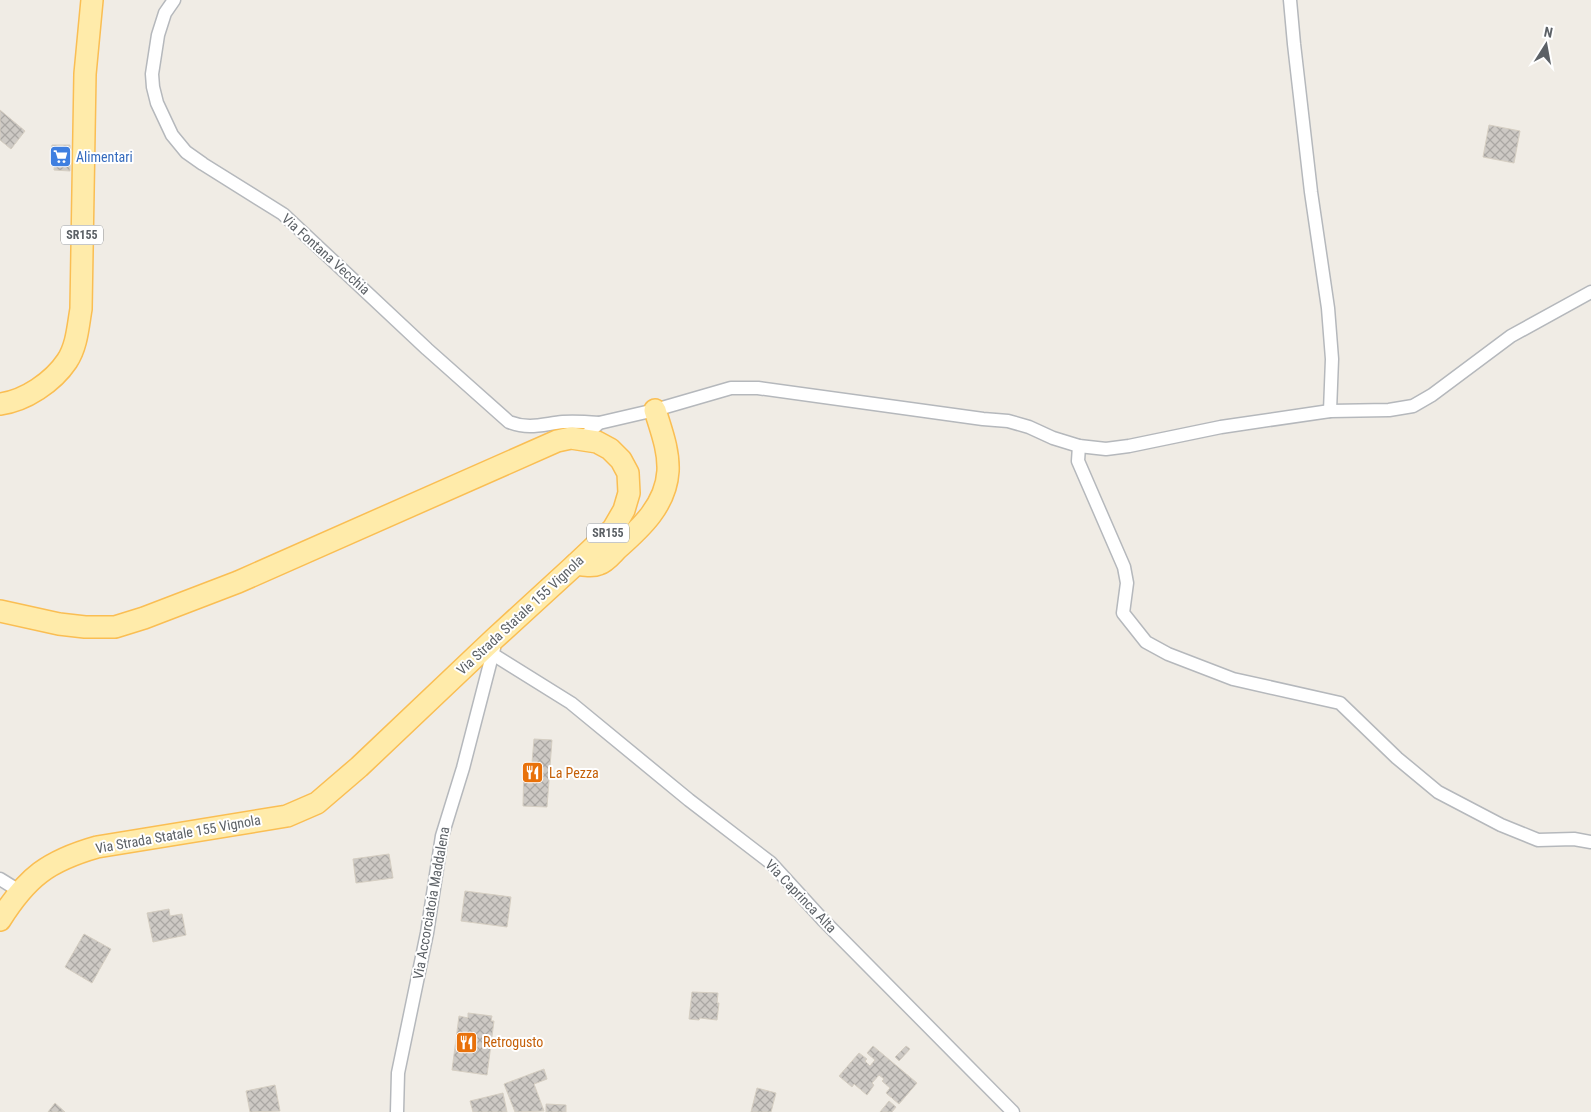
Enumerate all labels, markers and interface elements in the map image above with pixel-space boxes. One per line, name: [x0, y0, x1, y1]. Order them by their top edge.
north arrow: [1521, 20, 1571, 70]
text: N: [1543, 24, 1554, 41]
supermarket icon: Alimentari: [48, 145, 72, 169]
place label: Alimentari: [76, 149, 133, 165]
street label: Via Fontana Vecchia: [279, 210, 373, 298]
road number: SR155: [61, 226, 103, 244]
road number: SR155: [587, 524, 629, 542]
street label: Via Strada Statale 155 Vignola: [453, 552, 587, 678]
restaurant icon: La Pezza: [521, 761, 545, 785]
place label: La Pezza: [549, 765, 599, 781]
street label: Via Strada Statale 155 Vignola: [94, 812, 262, 856]
street label: Via Accorciatoia Maddalena: [410, 825, 452, 981]
street label: Via Caprinca Alta: [762, 856, 840, 936]
restaurant icon: Retrogusto: [455, 1030, 479, 1054]
place label: Retrogusto: [483, 1034, 543, 1050]

